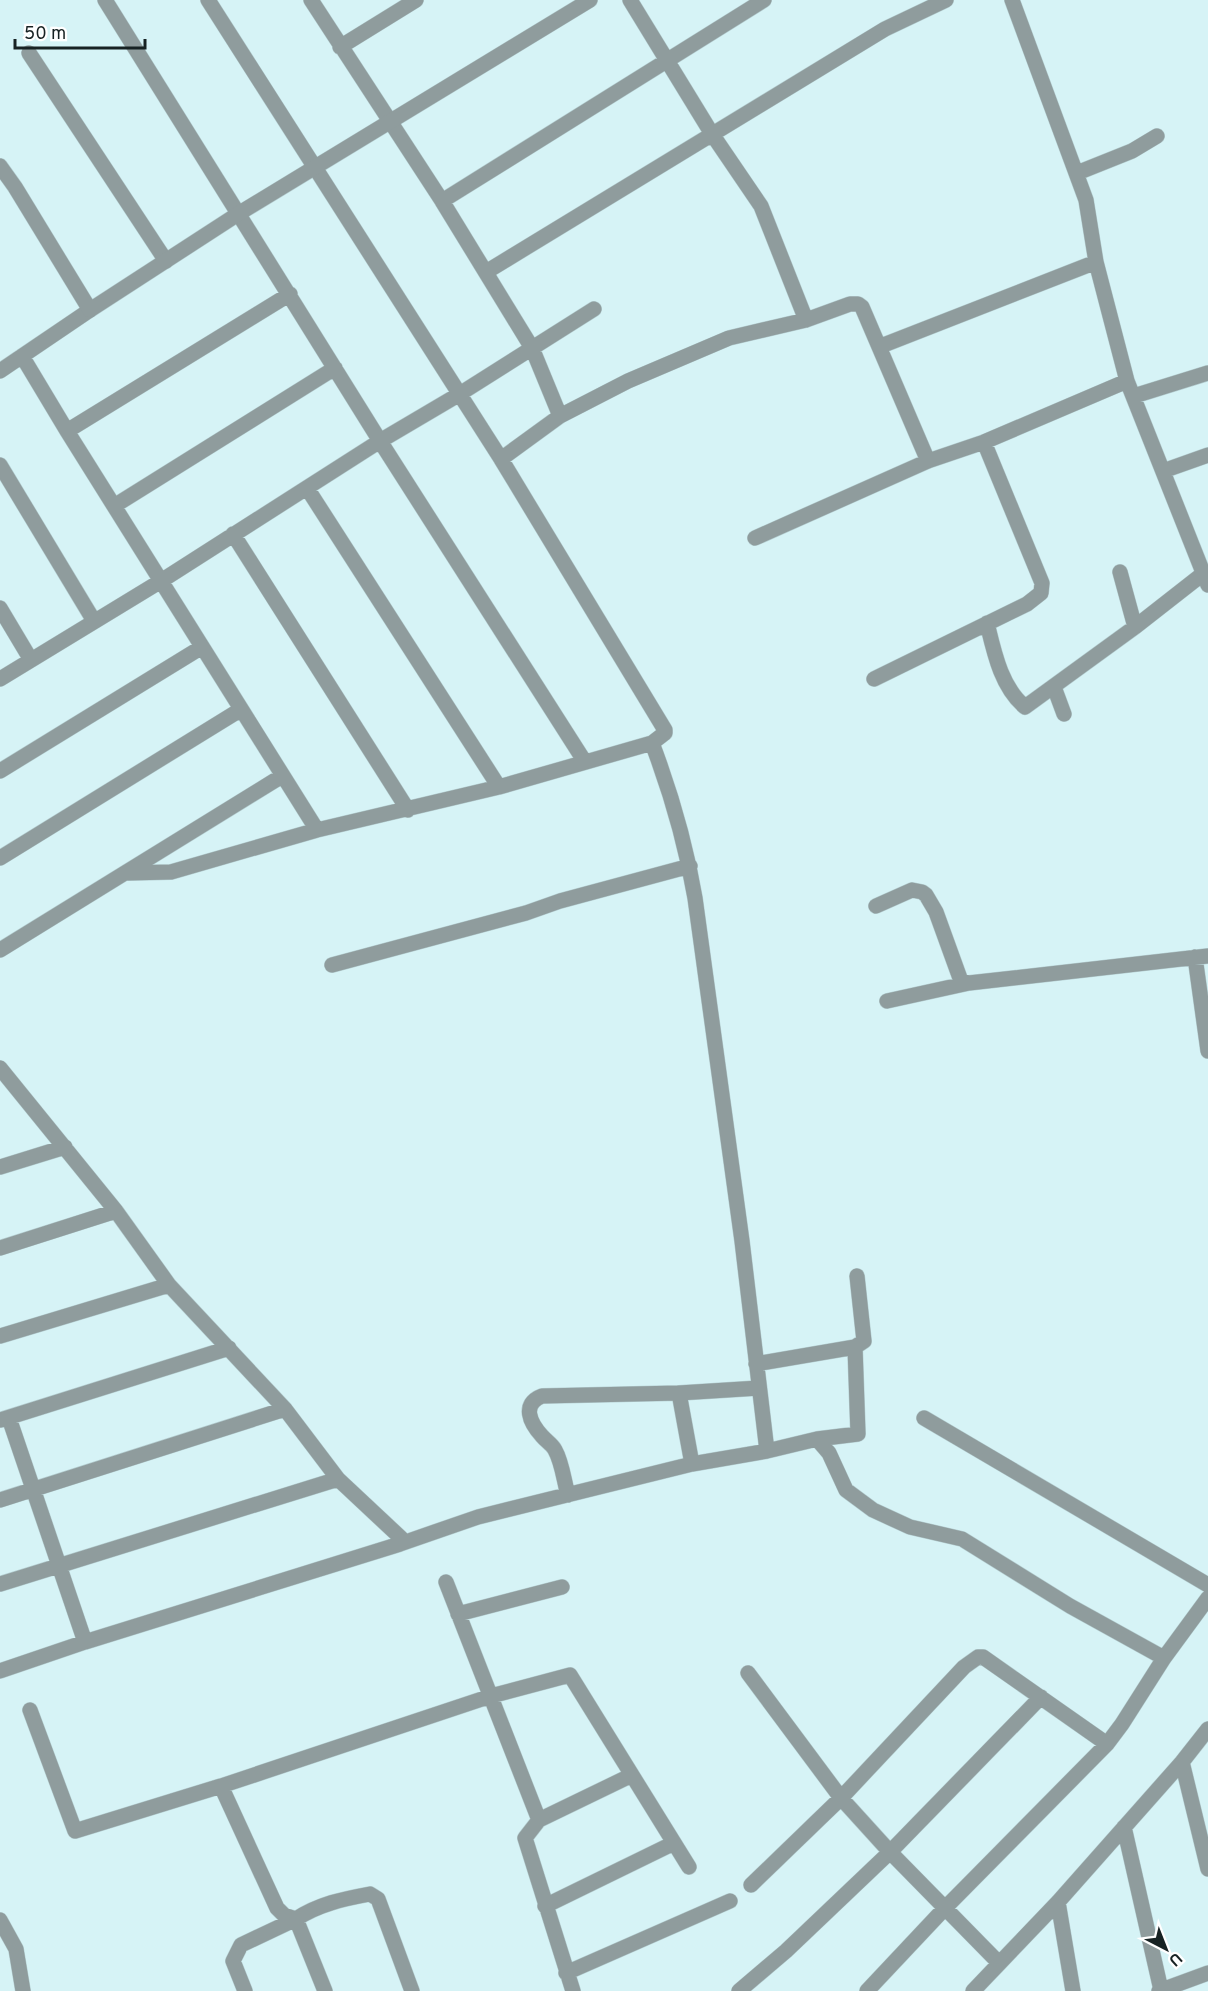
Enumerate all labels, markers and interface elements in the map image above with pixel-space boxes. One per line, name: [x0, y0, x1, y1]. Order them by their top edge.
scale bar: [15, 12, 146, 50]
text: 50 m: [24, 23, 66, 46]
north arrow: [1136, 1919, 1196, 1979]
text: U: [1164, 1947, 1186, 1970]

